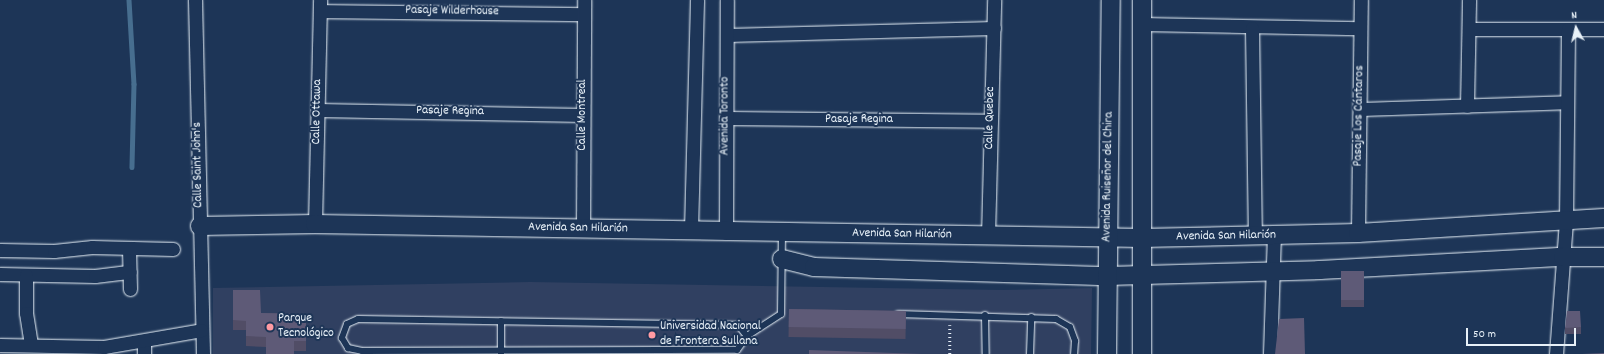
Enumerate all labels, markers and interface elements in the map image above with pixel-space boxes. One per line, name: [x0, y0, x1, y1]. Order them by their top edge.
street label: Pasaje Wilderhouse: [405, 3, 499, 21]
north arrow: [1556, 8, 1596, 48]
text: N: [1571, 8, 1578, 24]
street label: Pasaje Los Cántaros: [1351, 65, 1369, 167]
street label: Avenida Toronto: [718, 77, 734, 155]
street label: Calle Ottawa: [310, 79, 326, 145]
street label: Calle Montreal: [575, 79, 591, 151]
street label: Calle Quebec: [983, 86, 999, 150]
street label: Pasaje Regina: [416, 104, 484, 120]
street label: Pasaje Regina: [825, 112, 893, 128]
street label: Avenida Ruiseñor del Chira: [1100, 112, 1118, 242]
street label: Calle Saint John's: [190, 122, 208, 208]
street label: Avenida San Hilarión: [528, 220, 628, 238]
street label: Avenida San Hilarión: [852, 226, 952, 244]
street label: Avenida San Hilarión: [1176, 228, 1276, 246]
place label: Parque Tecnológico: [278, 312, 334, 343]
place label: Universidad Nacional de Frontera Sullana: [660, 320, 761, 351]
scale bar: [1468, 320, 1578, 346]
marker: Parque Tecnológico: [265, 322, 275, 332]
text: 50 m: [1473, 326, 1496, 343]
marker: Universidad Nacional de Frontera Sullana: [647, 330, 657, 340]

